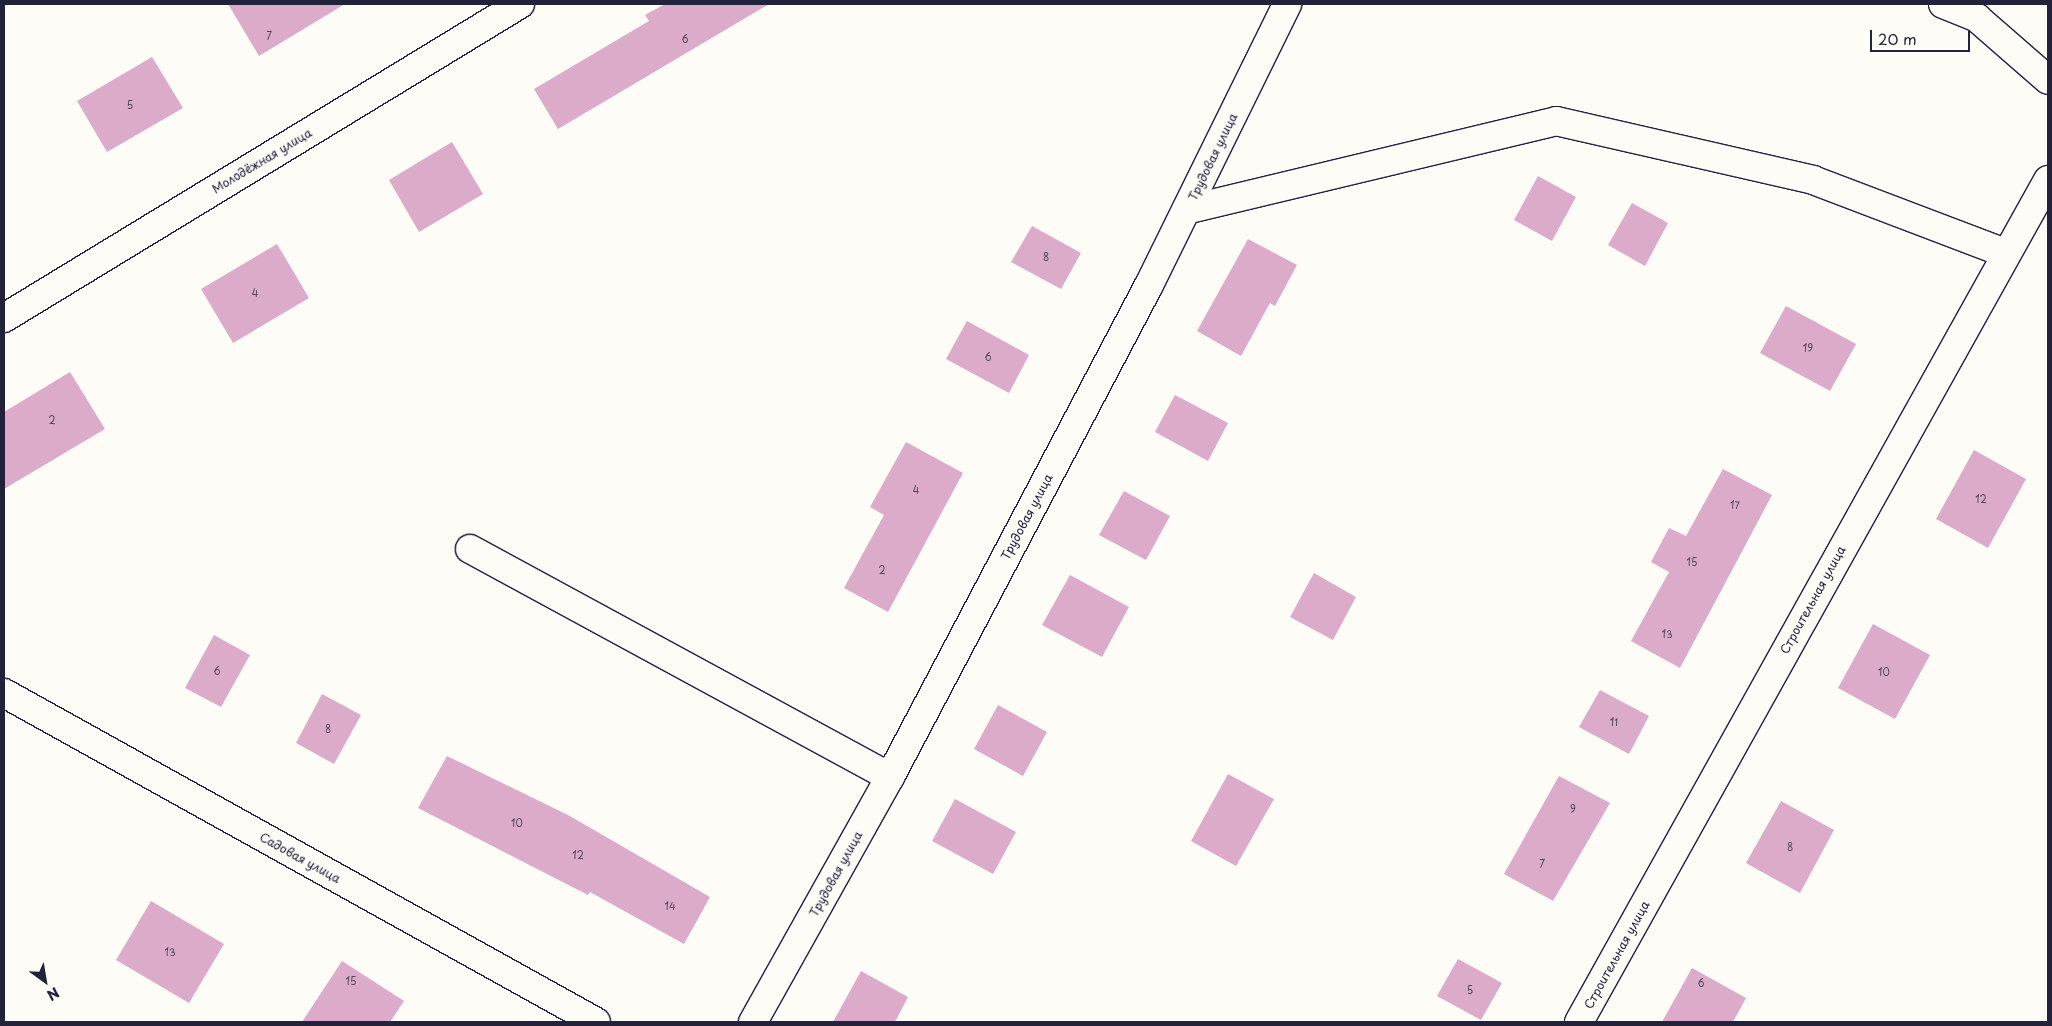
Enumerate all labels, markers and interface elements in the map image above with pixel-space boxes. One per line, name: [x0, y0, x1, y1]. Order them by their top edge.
scale bar: [1872, 20, 1972, 52]
text: 20 m: [1878, 27, 1917, 50]
house number: 7: [266, 30, 272, 42]
house number: 6: [681, 33, 689, 45]
house number: 5: [127, 99, 133, 111]
street label: Трудовая улица: [1186, 111, 1240, 203]
street label: Молодёжная улица: [209, 125, 315, 197]
house number: 8: [1043, 251, 1049, 263]
house number: 4: [252, 287, 258, 299]
house number: 19: [1803, 342, 1813, 354]
house number: 6: [984, 351, 992, 363]
house number: 2: [48, 414, 56, 426]
street label: Трудовая улица: [998, 471, 1056, 563]
house number: 4: [913, 484, 919, 496]
house number: 12: [1975, 493, 1987, 505]
house number: 17: [1730, 499, 1740, 511]
street label: Строительная улица: [1777, 543, 1849, 657]
house number: 15: [1687, 556, 1697, 568]
house number: 2: [878, 564, 886, 576]
house number: 13: [1661, 628, 1673, 640]
house number: 6: [213, 665, 221, 677]
house number: 10: [1878, 666, 1890, 678]
house number: 11: [1610, 716, 1618, 728]
house number: 8: [325, 723, 331, 735]
house number: 9: [1570, 803, 1576, 815]
house number: 10: [511, 817, 523, 829]
street label: Трудовая улица: [806, 829, 866, 919]
street label: Садовая улица: [257, 830, 343, 886]
house number: 8: [1787, 841, 1793, 853]
house number: 12: [572, 849, 584, 861]
house number: 7: [1539, 858, 1545, 870]
street label: Строительная улица: [1581, 898, 1653, 1012]
house number: 14: [664, 900, 676, 912]
house number: 13: [164, 946, 176, 958]
north arrow: [20, 956, 70, 1006]
house number: 15: [346, 975, 356, 987]
house number: 6: [1697, 977, 1705, 989]
text: N: [43, 982, 63, 1006]
house number: 5: [1467, 984, 1473, 996]

